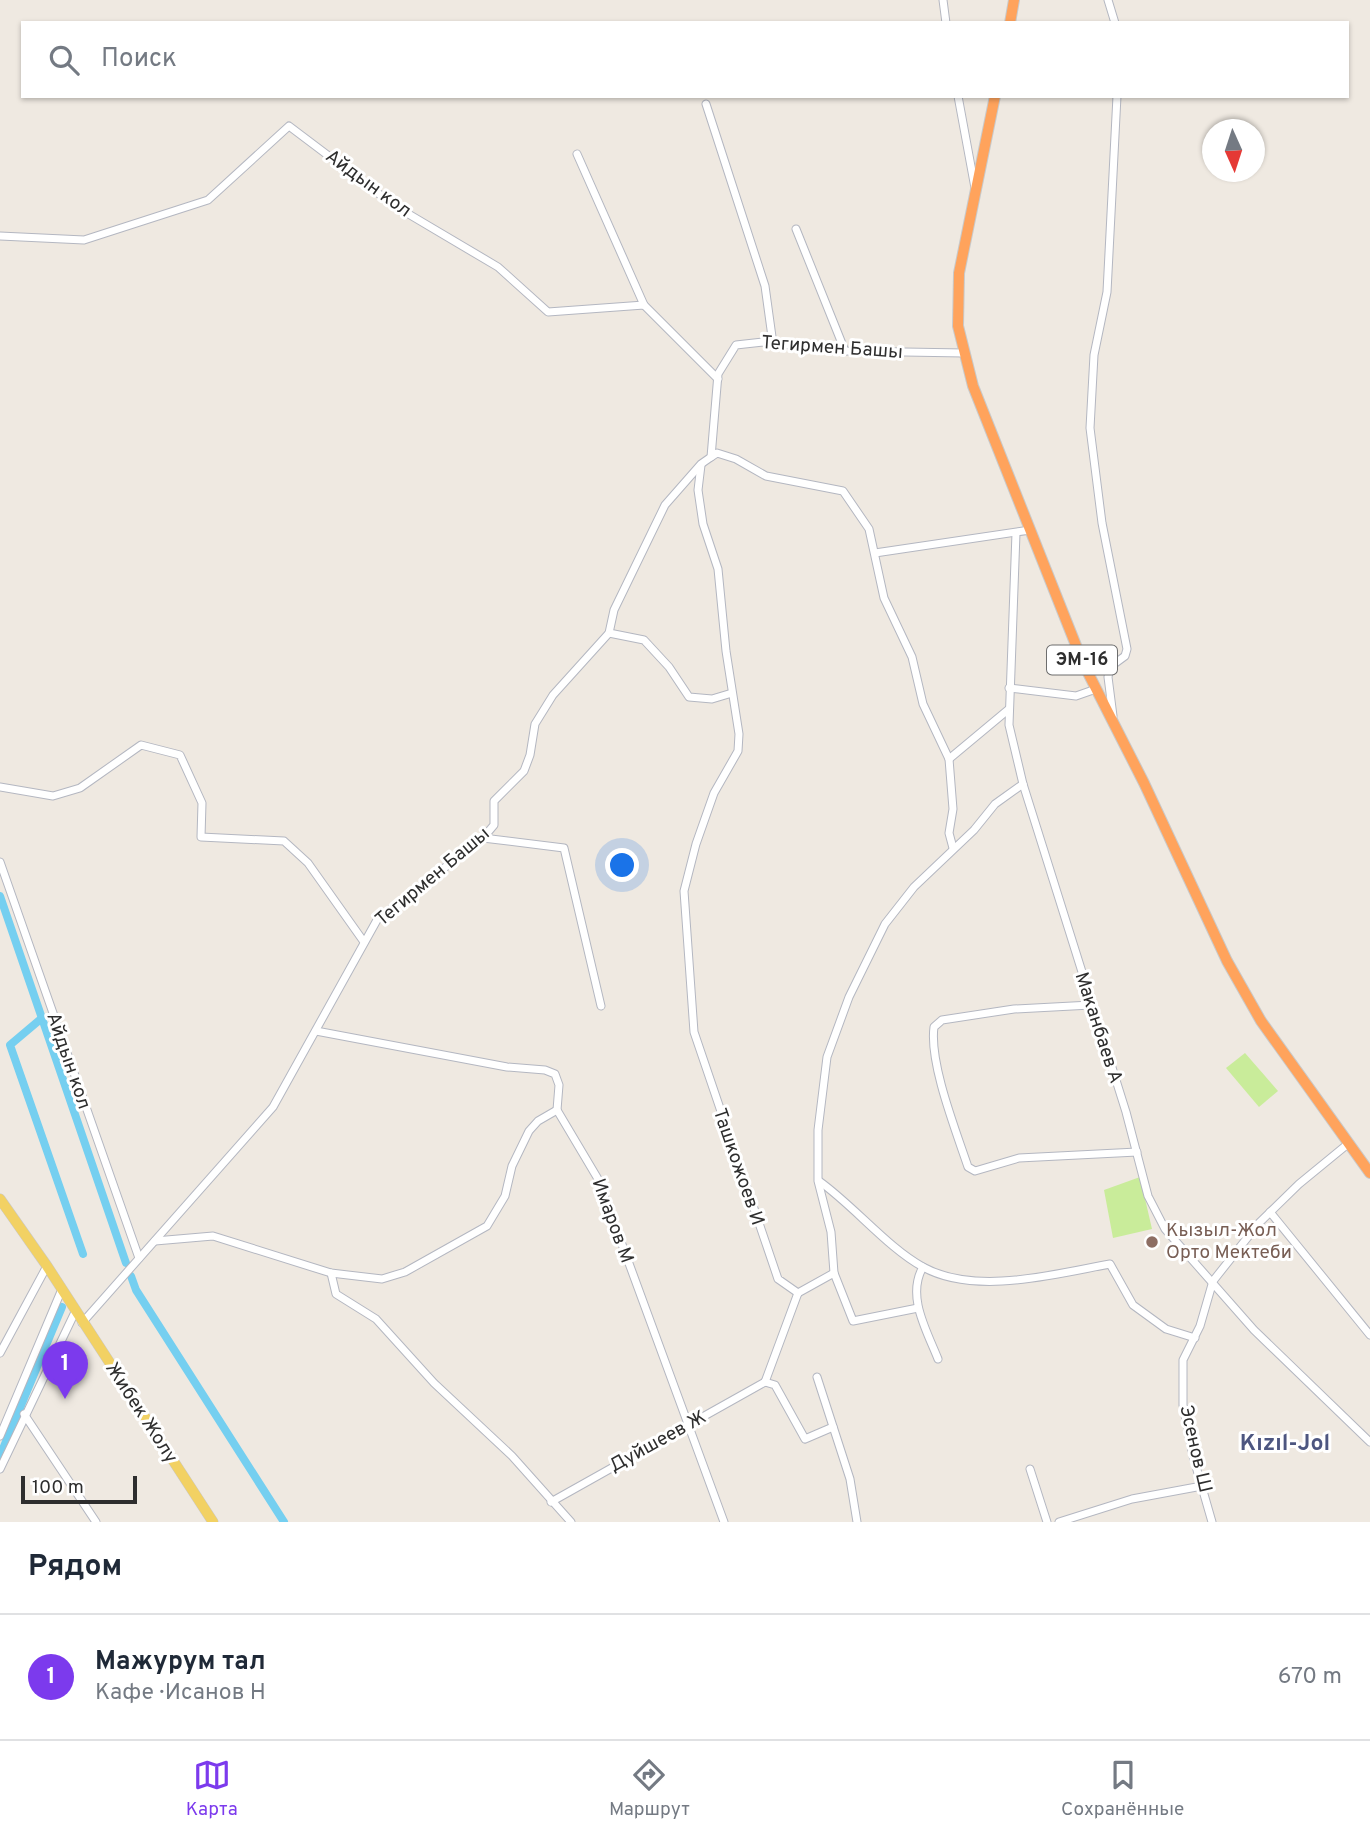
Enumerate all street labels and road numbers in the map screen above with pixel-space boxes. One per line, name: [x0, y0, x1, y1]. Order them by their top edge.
street label: Айдын кол: [320, 145, 416, 223]
street label: Тегирмен Башы: [760, 331, 904, 365]
road number: ЭМ-16: [1047, 646, 1117, 674]
street label: Тегирмен Башы: [371, 822, 495, 932]
street label: Маканбаев А: [1069, 969, 1127, 1087]
street label: Айдын кол: [40, 1010, 96, 1112]
street label: Ташкожоев И: [707, 1105, 769, 1229]
street label: Имаров М: [586, 1175, 638, 1267]
street label: Жибек Жолу: [99, 1358, 183, 1468]
street label: Эсенов Ш: [1173, 1403, 1217, 1495]
street label: Дуйшеев Ж: [605, 1406, 711, 1478]

